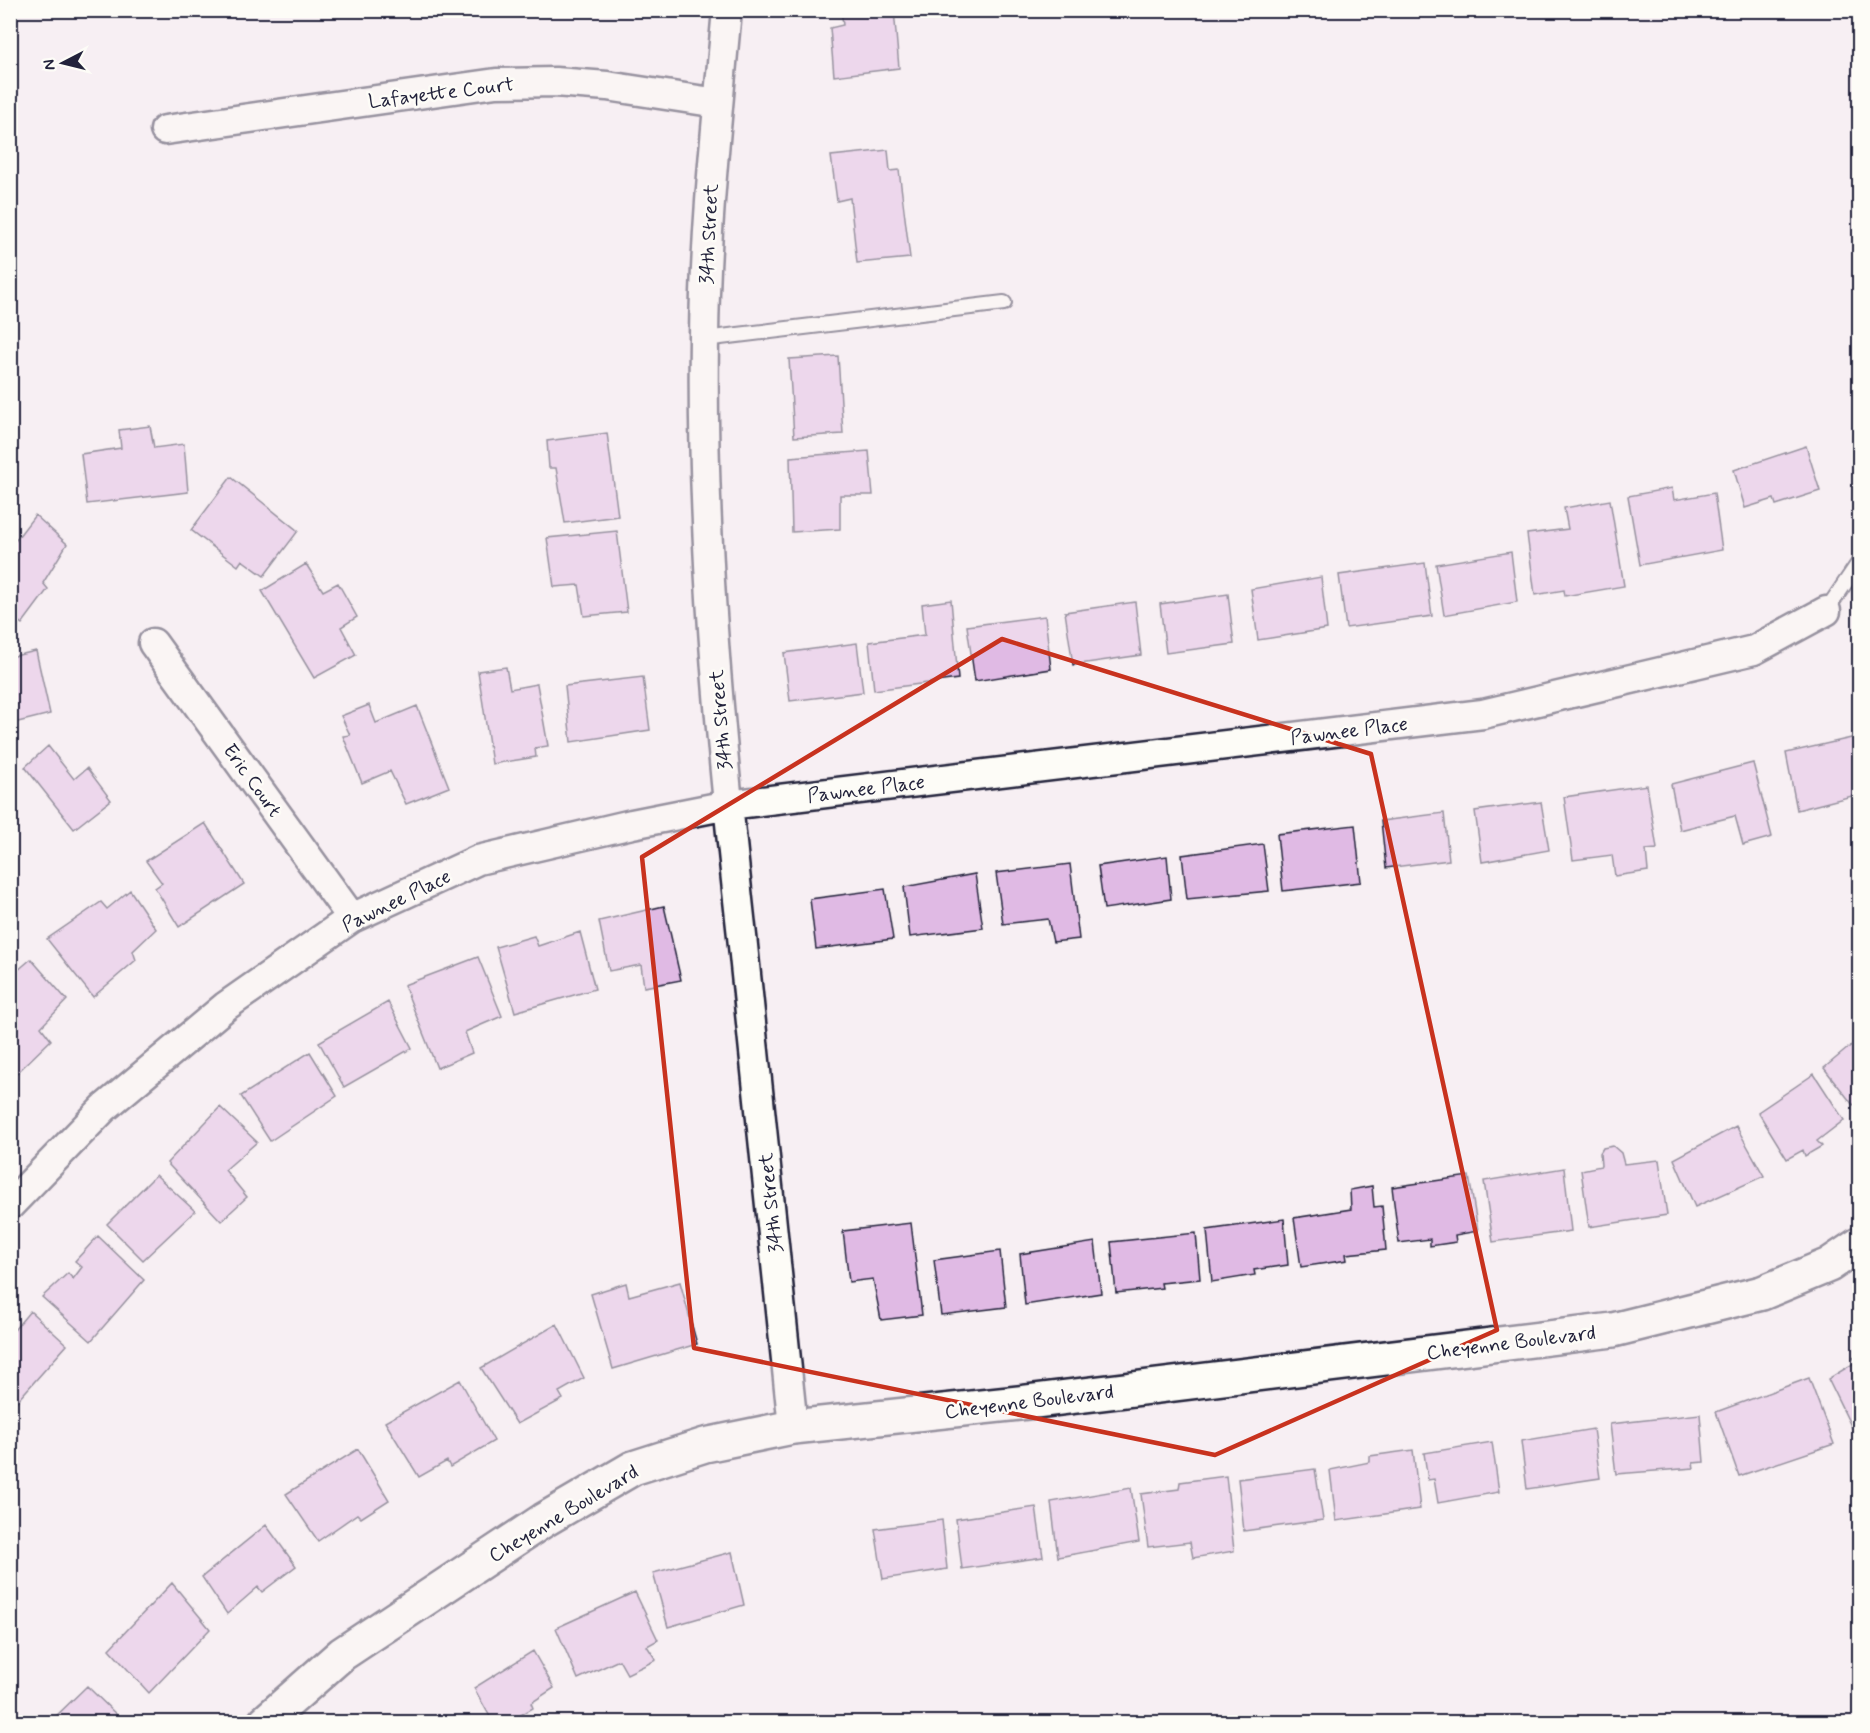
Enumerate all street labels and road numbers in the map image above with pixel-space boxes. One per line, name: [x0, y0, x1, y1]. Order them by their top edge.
street label: Lafayette Court: [367, 71, 516, 116]
street label: 34th Street: [693, 183, 726, 285]
street label: 34th Street: [704, 668, 739, 771]
street label: Pawnee Place: [1289, 711, 1409, 752]
street label: Eric Court: [216, 739, 288, 823]
street label: Pawnee Place: [806, 769, 926, 810]
street label: Pawnee Place: [338, 863, 456, 939]
street label: 34th Street: [753, 1151, 790, 1254]
street label: Cheyenne Boulevard: [1425, 1320, 1597, 1367]
street label: Cheyenne Boulevard: [943, 1379, 1115, 1426]
street label: Cheyenne Boulevard: [484, 1459, 644, 1570]

